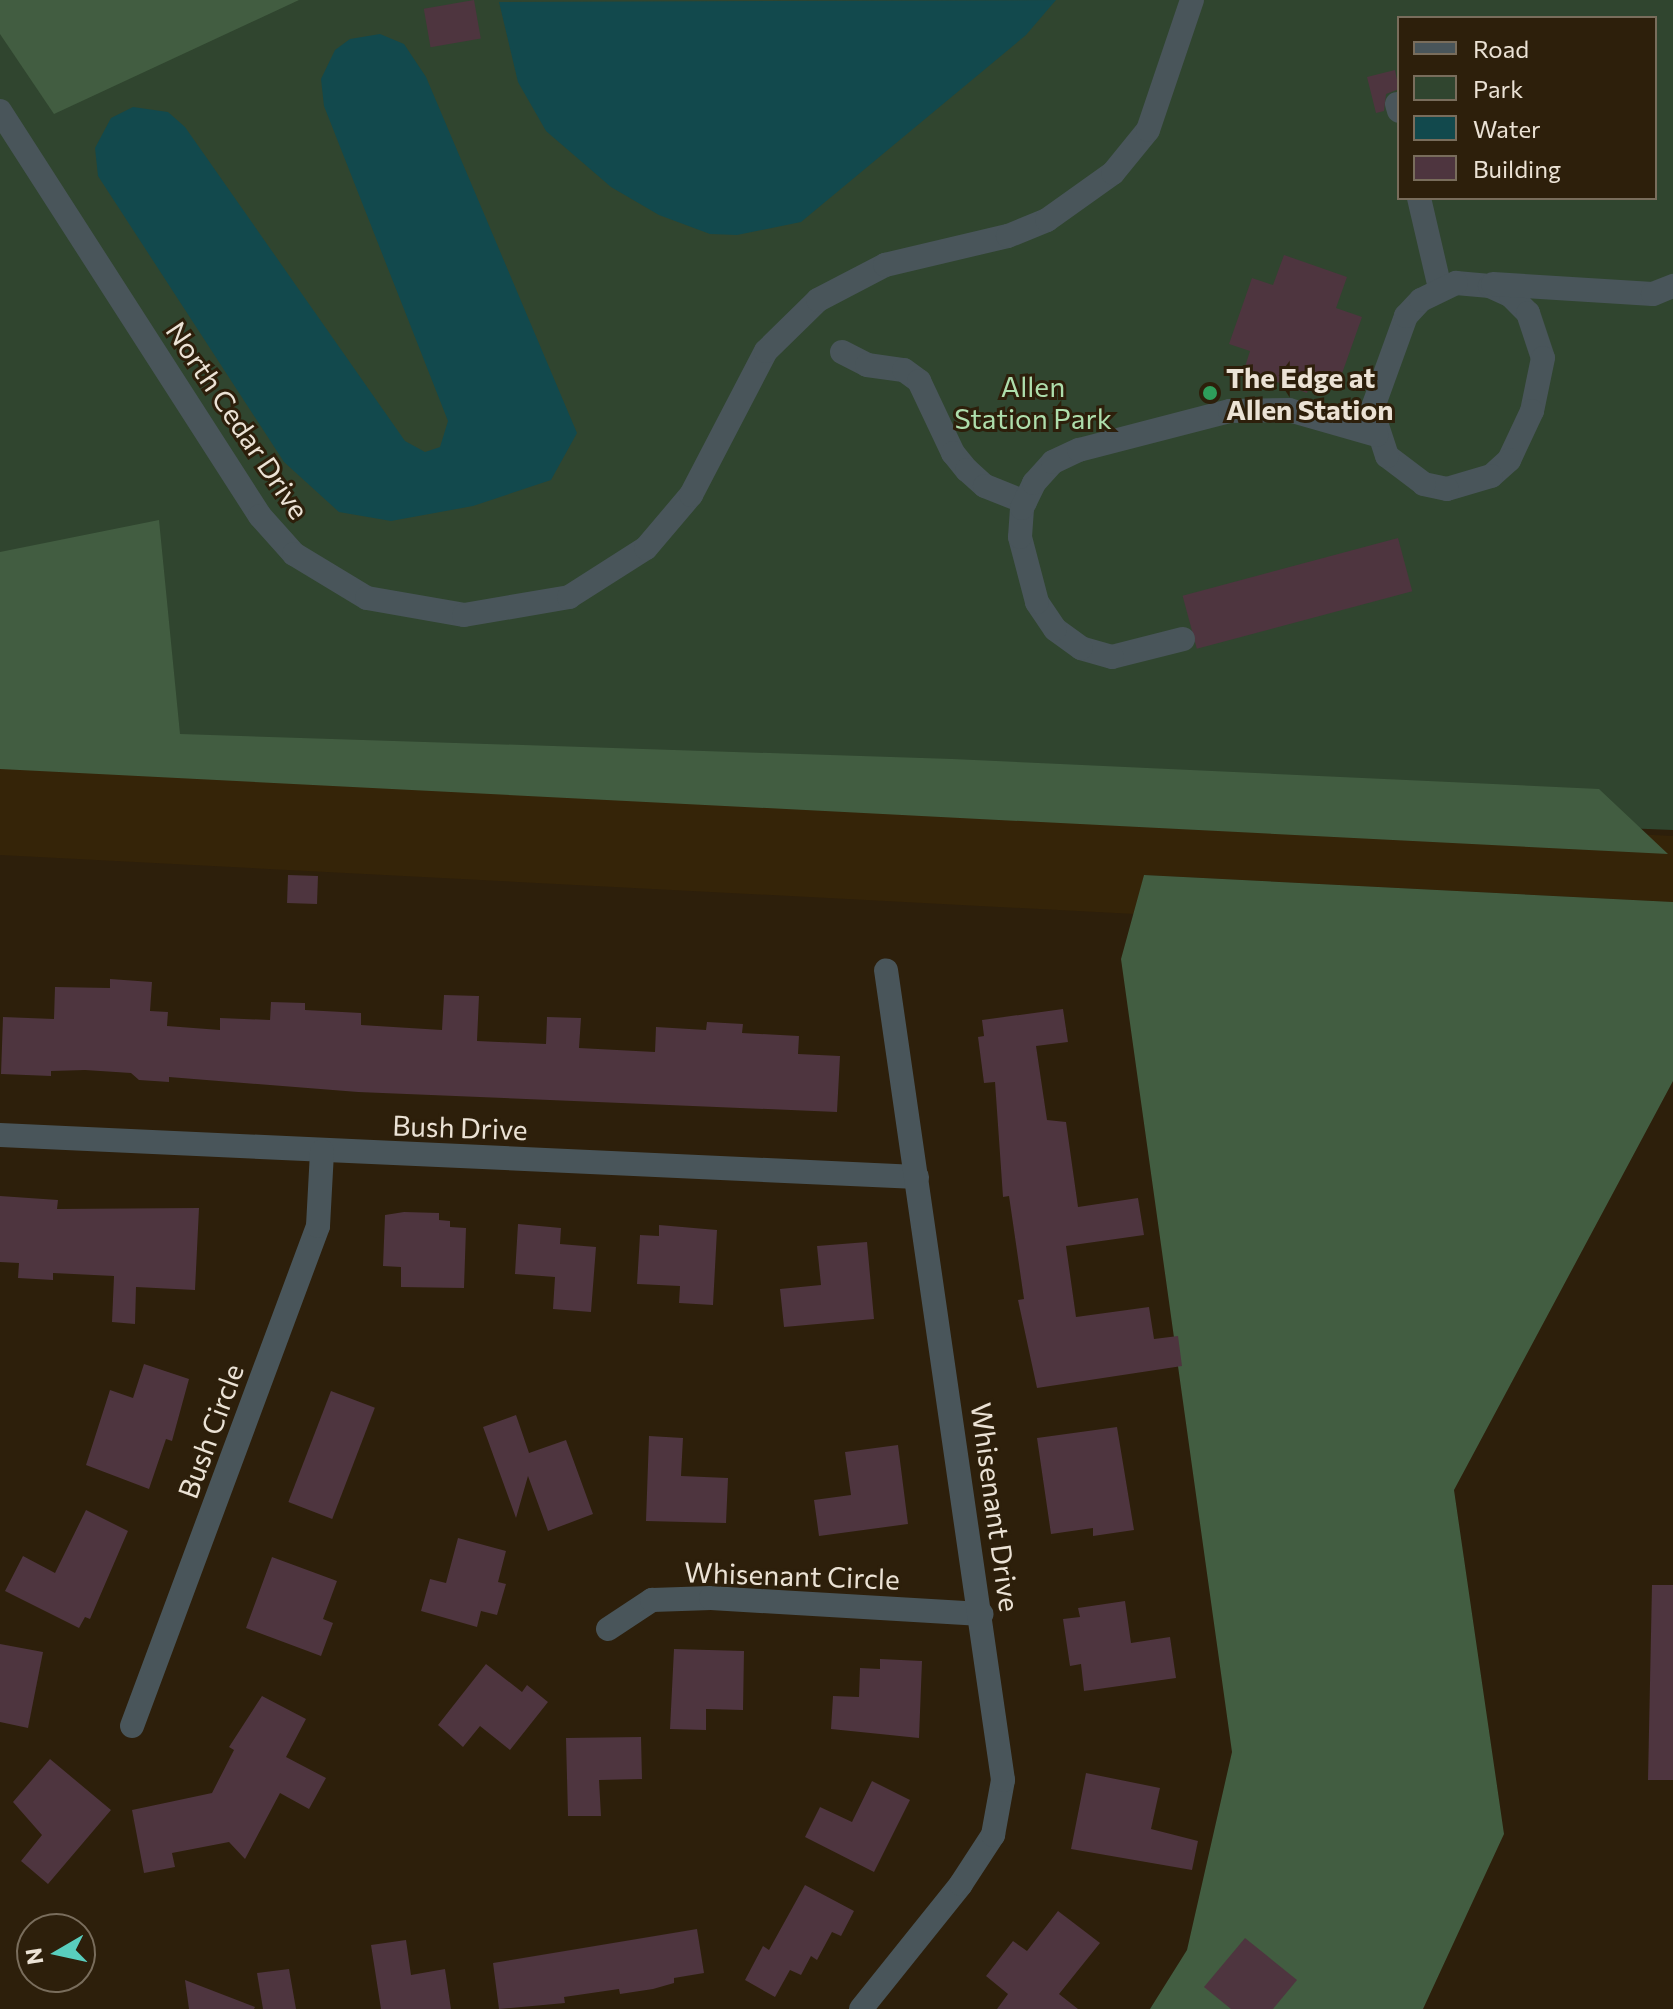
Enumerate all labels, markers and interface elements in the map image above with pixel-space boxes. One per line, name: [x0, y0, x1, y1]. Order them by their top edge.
legend: [1397, 16, 1657, 200]
text: Road: [1473, 34, 1529, 63]
text: Park: [1473, 74, 1523, 103]
text: Water: [1473, 114, 1541, 143]
text: Building: [1473, 154, 1561, 183]
street label: North Cedar Drive: [160, 315, 316, 525]
place label: The Edge at Allen Station: [1226, 360, 1393, 426]
park label: Allen Station Park: [954, 369, 1112, 435]
marker: The Edge at Allen Station: [1201, 384, 1219, 402]
street label: Bush Drive: [392, 1108, 528, 1146]
street label: Bush Circle: [170, 1359, 250, 1503]
street label: Whisenant Drive: [965, 1400, 1027, 1614]
street label: Whisenant Circle: [684, 1554, 900, 1596]
north arrow: [16, 1913, 96, 1993]
text: N: [19, 1946, 48, 1967]

